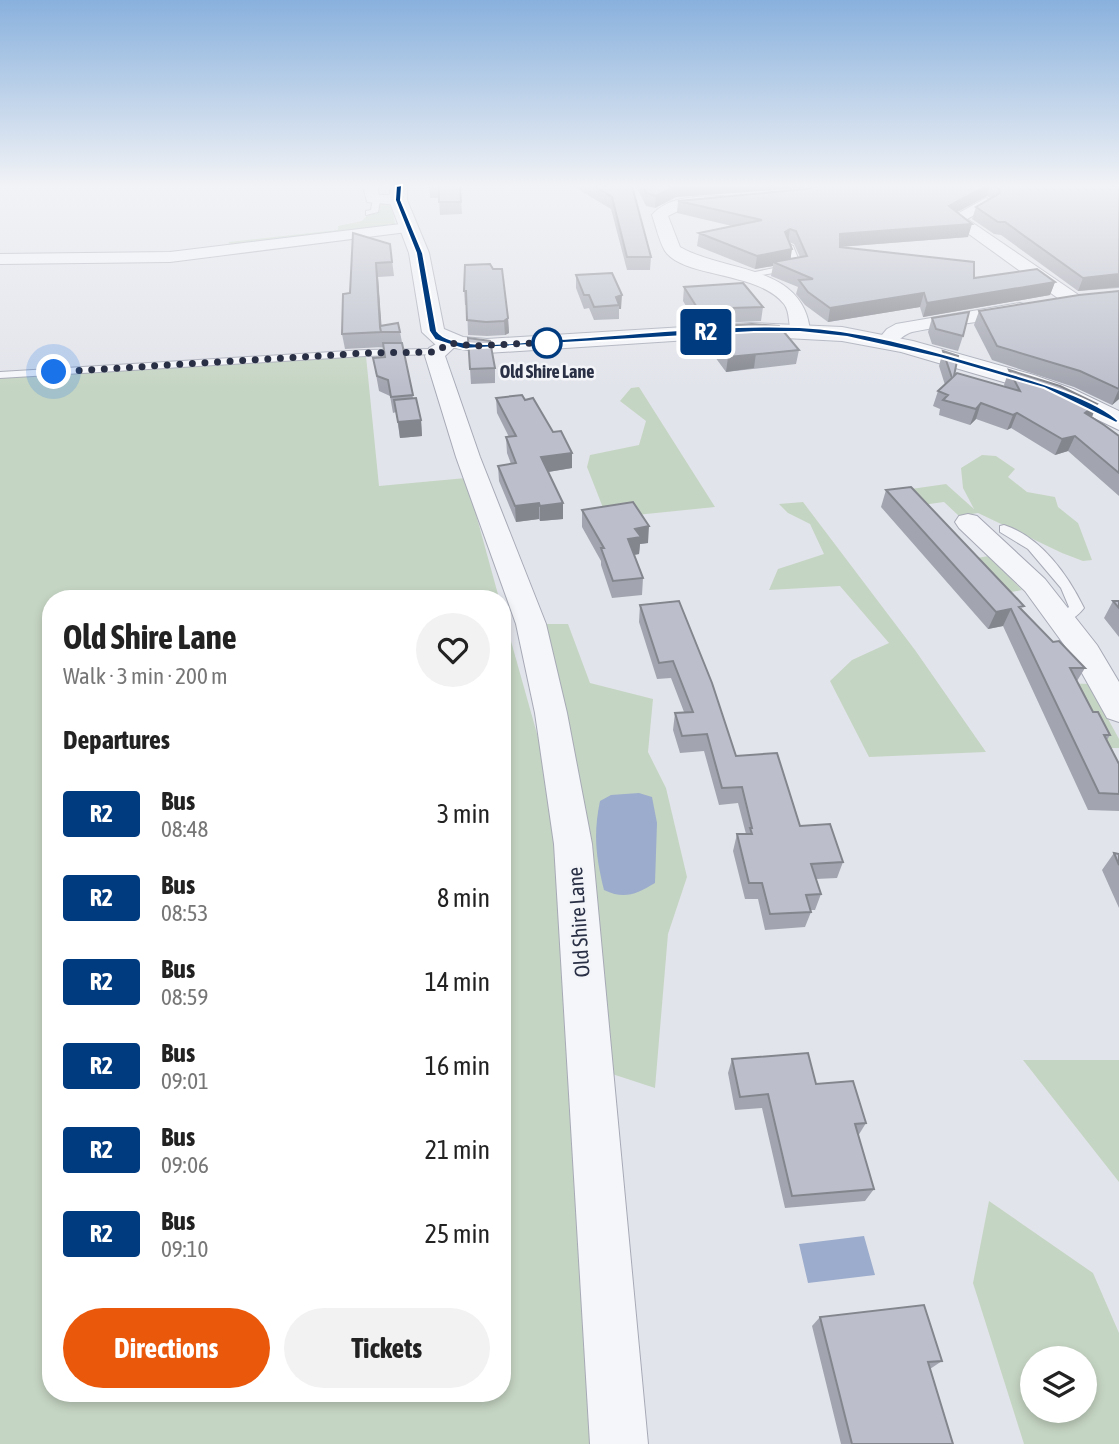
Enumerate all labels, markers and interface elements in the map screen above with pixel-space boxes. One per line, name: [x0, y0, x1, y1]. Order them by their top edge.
line badge: R2: [674, 309, 738, 355]
text: R2: [694, 318, 718, 345]
marker: Old Shire Lane: [532, 328, 562, 358]
your location: [36, 354, 71, 389]
place label: Old Shire Lane: [500, 361, 594, 382]
button: heart: [416, 613, 490, 687]
text: Old Shire Lane: [63, 618, 237, 656]
text: Walk · 3 min · 200 m: [63, 663, 227, 689]
text: Departures: [63, 725, 170, 755]
text: Bus: [161, 786, 195, 816]
text: 3 min: [437, 799, 490, 829]
text: R2: [90, 800, 113, 827]
text: 08:48: [161, 816, 208, 842]
street label: Old Shire Lane: [562, 866, 594, 978]
text: Bus: [161, 870, 195, 900]
text: 8 min: [437, 883, 490, 913]
text: R2: [90, 884, 113, 911]
text: 08:53: [161, 900, 208, 926]
text: Bus: [161, 954, 195, 984]
text: 14 min: [425, 967, 490, 997]
text: R2: [90, 968, 113, 995]
text: 08:59: [161, 984, 208, 1010]
text: Bus: [161, 1038, 195, 1068]
text: 16 min: [425, 1051, 490, 1081]
text: R2: [90, 1052, 113, 1079]
text: 09:01: [161, 1068, 209, 1094]
text: Bus: [161, 1122, 195, 1152]
text: 21 min: [425, 1135, 490, 1165]
text: R2: [90, 1136, 113, 1163]
text: 09:06: [161, 1152, 209, 1178]
text: Bus: [161, 1206, 195, 1236]
text: 25 min: [425, 1219, 490, 1249]
text: R2: [90, 1220, 113, 1247]
text: 09:10: [161, 1236, 208, 1262]
button: Directions: [63, 1308, 270, 1388]
button: Tickets: [284, 1308, 490, 1388]
map controls: [1020, 1346, 1097, 1423]
button: layers: [1020, 1346, 1097, 1423]

